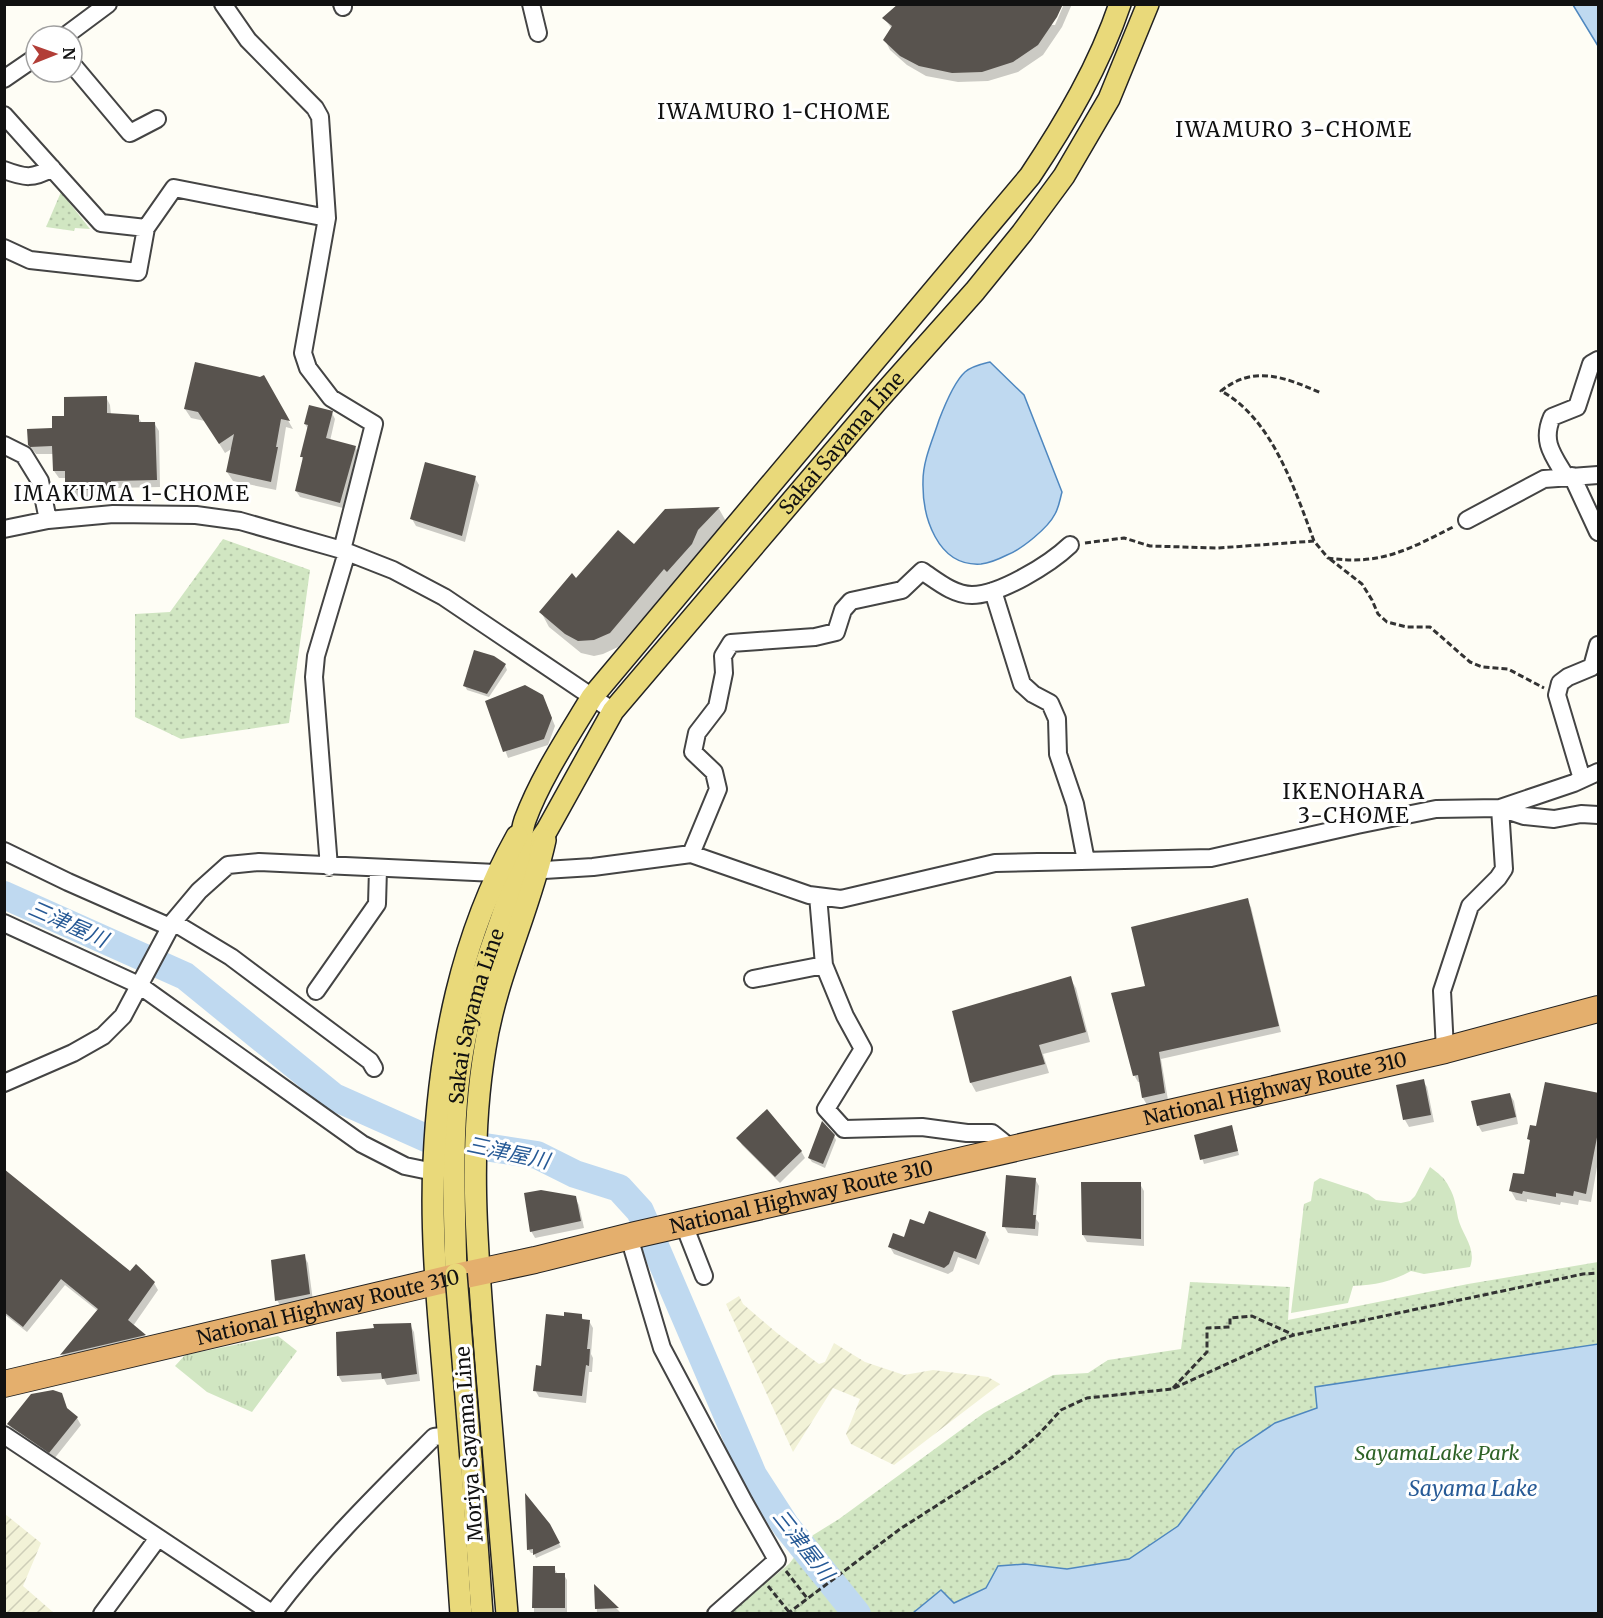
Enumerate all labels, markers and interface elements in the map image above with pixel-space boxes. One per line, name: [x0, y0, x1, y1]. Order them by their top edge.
north arrow: [24, 24, 84, 84]
text: N: [59, 47, 79, 61]
district label: IWAMURO 1-CHOME: [657, 98, 891, 125]
district label: IWAMURO 3-CHOME: [1175, 116, 1413, 143]
street label: Sakai Sayama Line: [773, 366, 909, 519]
district label: IMAKUMA 1-CHOME: [14, 480, 250, 507]
district label: IKENOHARA 3-CHOME: [1282, 778, 1426, 829]
water label: 三津屋川: [24, 894, 114, 954]
street label: Sakai Sayama Line: [443, 925, 509, 1105]
street label: National Highway Route 310: [1141, 1046, 1409, 1131]
water label: 三津屋川: [464, 1131, 554, 1175]
street label: National Highway Route 310: [667, 1154, 935, 1239]
street label: National Highway Route 310: [194, 1264, 462, 1350]
street label: Moriya Sayama Line: [449, 1346, 488, 1543]
park label: SayamaLake Park: [1355, 1440, 1520, 1465]
water label: Sayama Lake: [1408, 1475, 1538, 1502]
water label: 三津屋川: [767, 1503, 841, 1588]

